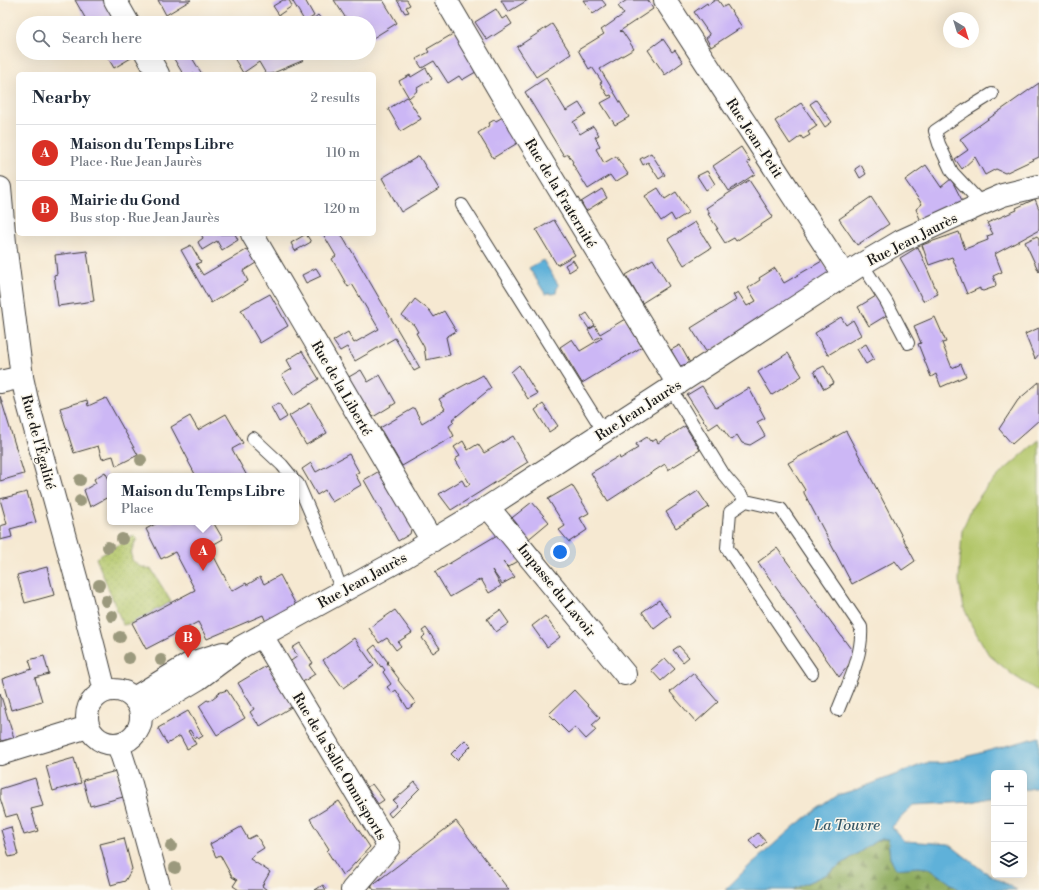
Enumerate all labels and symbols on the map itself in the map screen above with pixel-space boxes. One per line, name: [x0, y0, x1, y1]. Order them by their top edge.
north arrow: [943, 12, 979, 48]
street label: Rue Jean-Petit: [722, 95, 787, 182]
street label: Rue de la Fraternité: [520, 135, 600, 252]
street label: Rue Jean Jaurès: [864, 209, 961, 270]
street label: Rue de la Liberté: [307, 338, 376, 439]
street label: Rue Jean Jaurès: [592, 376, 685, 445]
street label: Rue de l'Égalité: [17, 392, 61, 492]
pin: A: [190, 538, 216, 571]
street label: Impasse du Lavoir: [513, 540, 599, 641]
your location: [550, 542, 570, 562]
street label: Rue Jean Jaurès: [315, 549, 410, 613]
pin: B: [175, 625, 201, 658]
street label: Rue de la Salle Omnisports: [288, 690, 390, 843]
water label: La Touvre: [813, 816, 880, 835]

